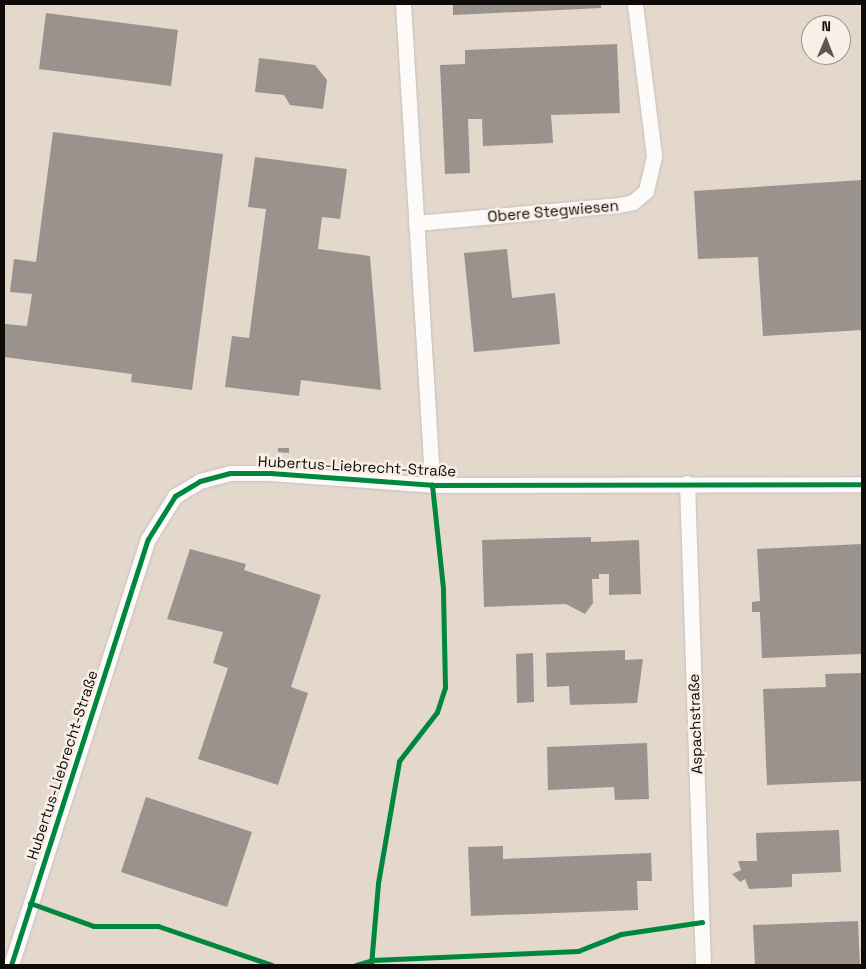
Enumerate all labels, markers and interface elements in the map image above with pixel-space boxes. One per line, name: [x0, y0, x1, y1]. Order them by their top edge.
north arrow: [801, 15, 851, 65]
text: N: [821, 17, 831, 35]
street label: Obere Stegwiesen: [487, 196, 619, 226]
street label: Hubertus-Liebrecht-Straße: [257, 452, 457, 480]
street label: Hubertus-Liebrecht-Straße: [23, 668, 101, 862]
street label: Aspachstraße: [684, 673, 706, 775]

